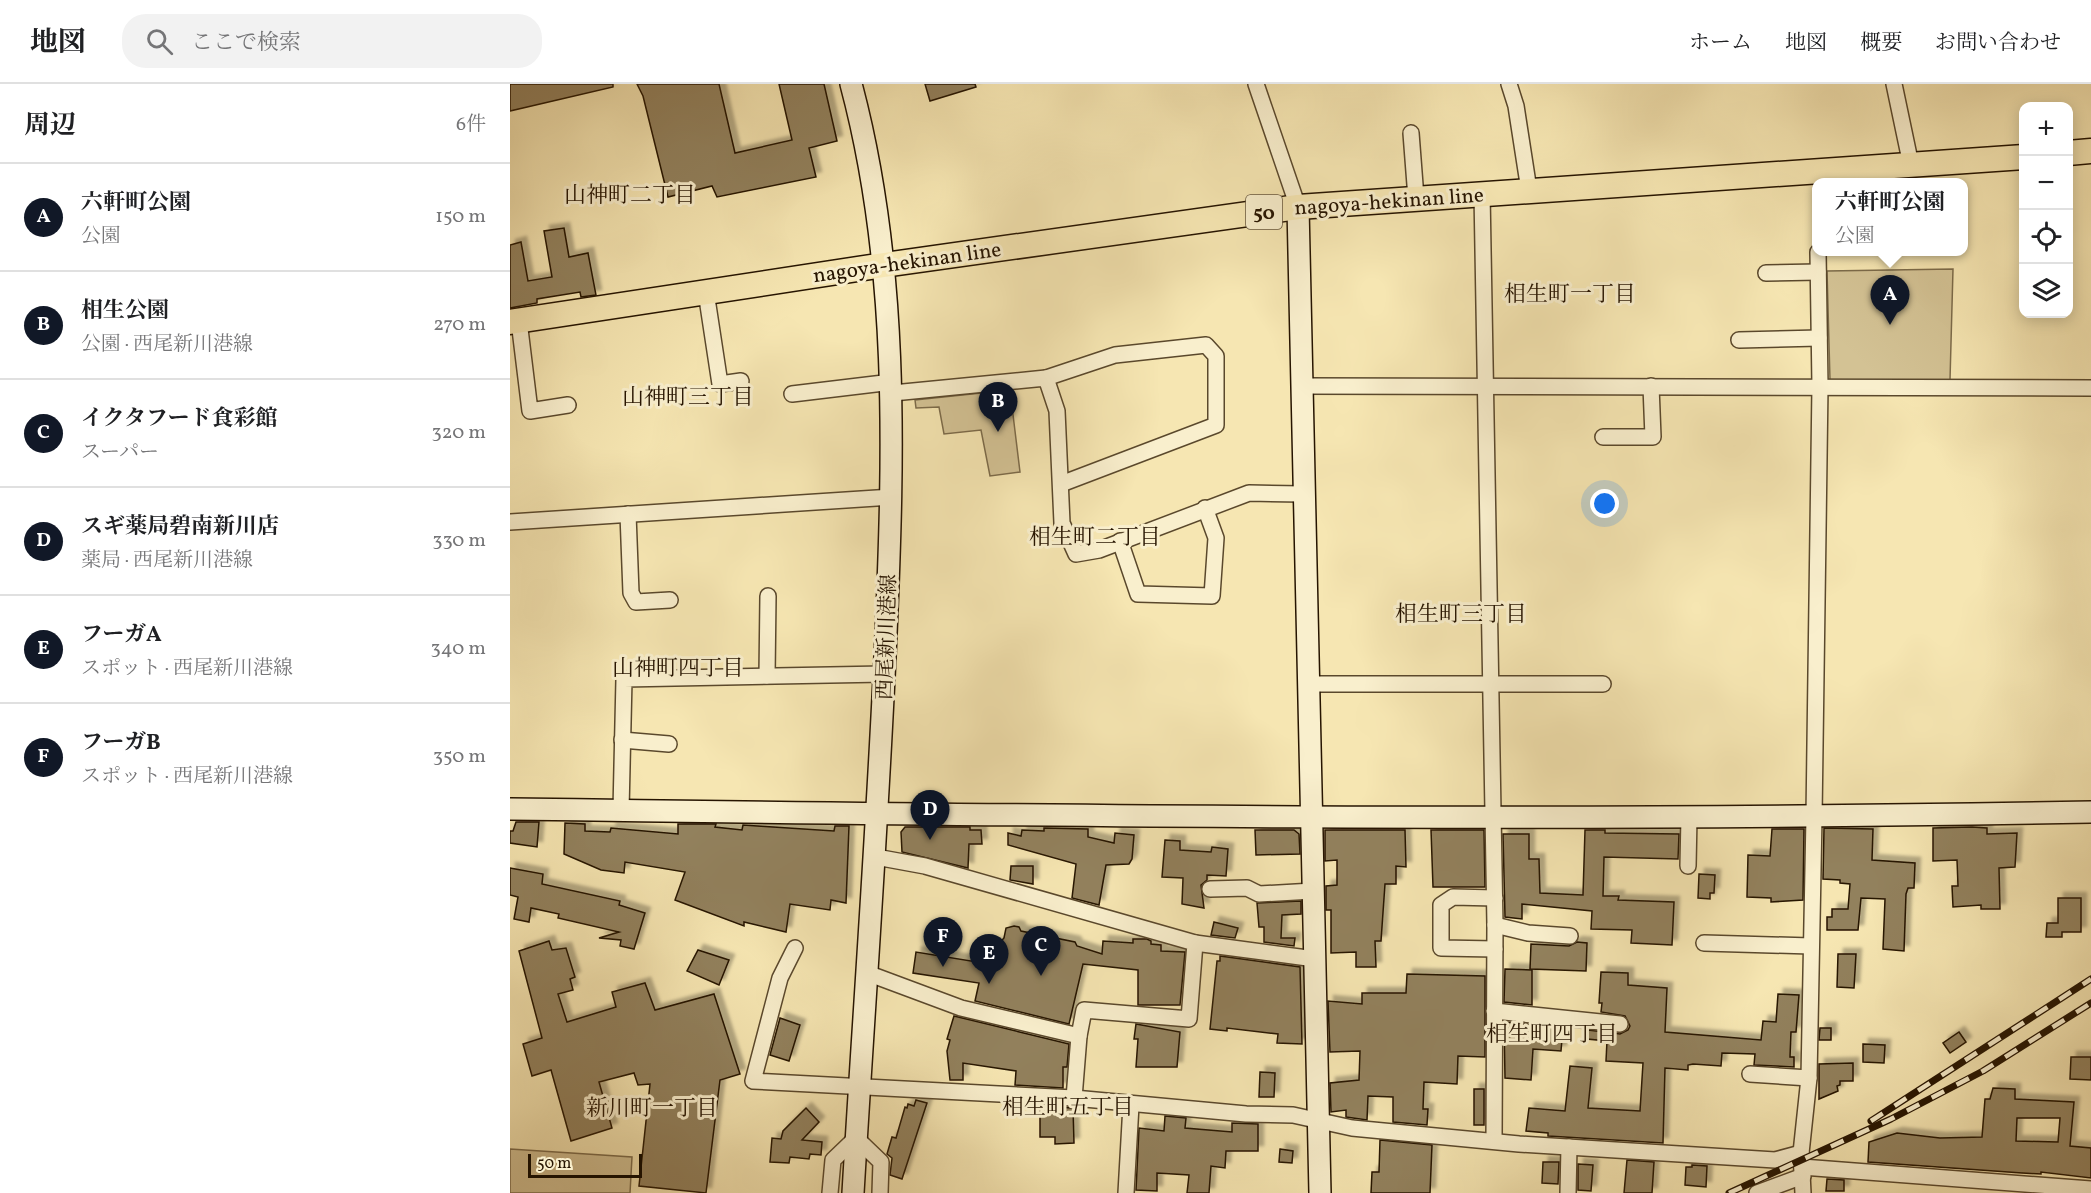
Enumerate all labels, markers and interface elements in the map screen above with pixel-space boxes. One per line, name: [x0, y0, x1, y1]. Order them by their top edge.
search box: [122, 14, 542, 68]
text: 地図: [30, 24, 86, 63]
icon: search: [143, 25, 176, 58]
text: ここで検索: [191, 28, 301, 59]
text: ホーム: [1689, 29, 1752, 58]
text: 地図: [1785, 29, 1827, 58]
text: 概要: [1860, 29, 1902, 58]
text: お問い合わせ: [1935, 29, 2061, 58]
map controls: [2019, 102, 2073, 318]
button: +: [2019, 102, 2073, 156]
text: 周辺: [24, 108, 76, 144]
text: 6件: [456, 111, 486, 139]
button: −: [2019, 156, 2073, 210]
popup: [1812, 178, 1968, 256]
district label: 山神町二丁目: [564, 181, 696, 212]
street label: nagoya-hekinan line: [1293, 181, 1485, 224]
text: 六軒町公園: [81, 188, 191, 219]
text: 六軒町公園: [1835, 188, 1945, 219]
road number: 50: [1246, 195, 1282, 229]
text: A: [36, 203, 51, 231]
text: 150 m: [435, 203, 486, 231]
button: locate: [2019, 210, 2073, 264]
text: 公園: [81, 223, 121, 251]
text: 公園: [1835, 223, 1875, 251]
street label: nagoya-hekinan line: [811, 236, 1003, 291]
button: layers: [2019, 264, 2073, 318]
pin: A: [1870, 276, 1910, 325]
district label: 相生町一丁目: [1504, 280, 1636, 311]
text: 相生公園: [81, 296, 169, 327]
text: B: [37, 311, 50, 339]
text: 270 m: [433, 311, 486, 339]
text: 公園 · 西尾新川港線: [81, 331, 253, 359]
pin: B: [978, 382, 1018, 432]
district label: 山神町三丁目: [622, 383, 754, 414]
text: イクタフード食彩館: [81, 404, 277, 435]
text: C: [37, 419, 50, 447]
text: 320 m: [431, 419, 486, 447]
text: スーパー: [81, 439, 159, 467]
your location: [1590, 489, 1619, 518]
text: スギ薬局碧南新川店: [81, 512, 279, 543]
district label: 相生町二丁目: [1029, 523, 1161, 554]
text: D: [36, 527, 51, 555]
text: 330 m: [432, 527, 486, 555]
text: 薬局 · 西尾新川港線: [81, 547, 253, 575]
street label: 西尾新川港線: [871, 574, 904, 701]
district label: 相生町三丁目: [1395, 600, 1527, 631]
text: フーガA: [81, 620, 162, 651]
text: E: [37, 635, 50, 663]
text: 340 m: [430, 635, 486, 663]
district label: 山神町四丁目: [612, 654, 744, 685]
text: スポット · 西尾新川港線: [81, 655, 293, 683]
text: フーガB: [81, 728, 161, 759]
text: F: [38, 743, 49, 771]
text: 350 m: [433, 743, 486, 771]
text: スポット · 西尾新川港線: [81, 763, 293, 791]
pin: D: [910, 790, 950, 840]
pin: F: [924, 918, 962, 967]
pin: C: [1022, 926, 1060, 976]
pin: E: [970, 934, 1008, 984]
district label: 相生町四丁目: [1486, 1020, 1618, 1051]
district label: 相生町五丁目: [1002, 1093, 1134, 1124]
district label: 新川町一丁目: [586, 1094, 718, 1125]
scale bar: [528, 1151, 642, 1178]
text: 50 m: [537, 1153, 571, 1175]

